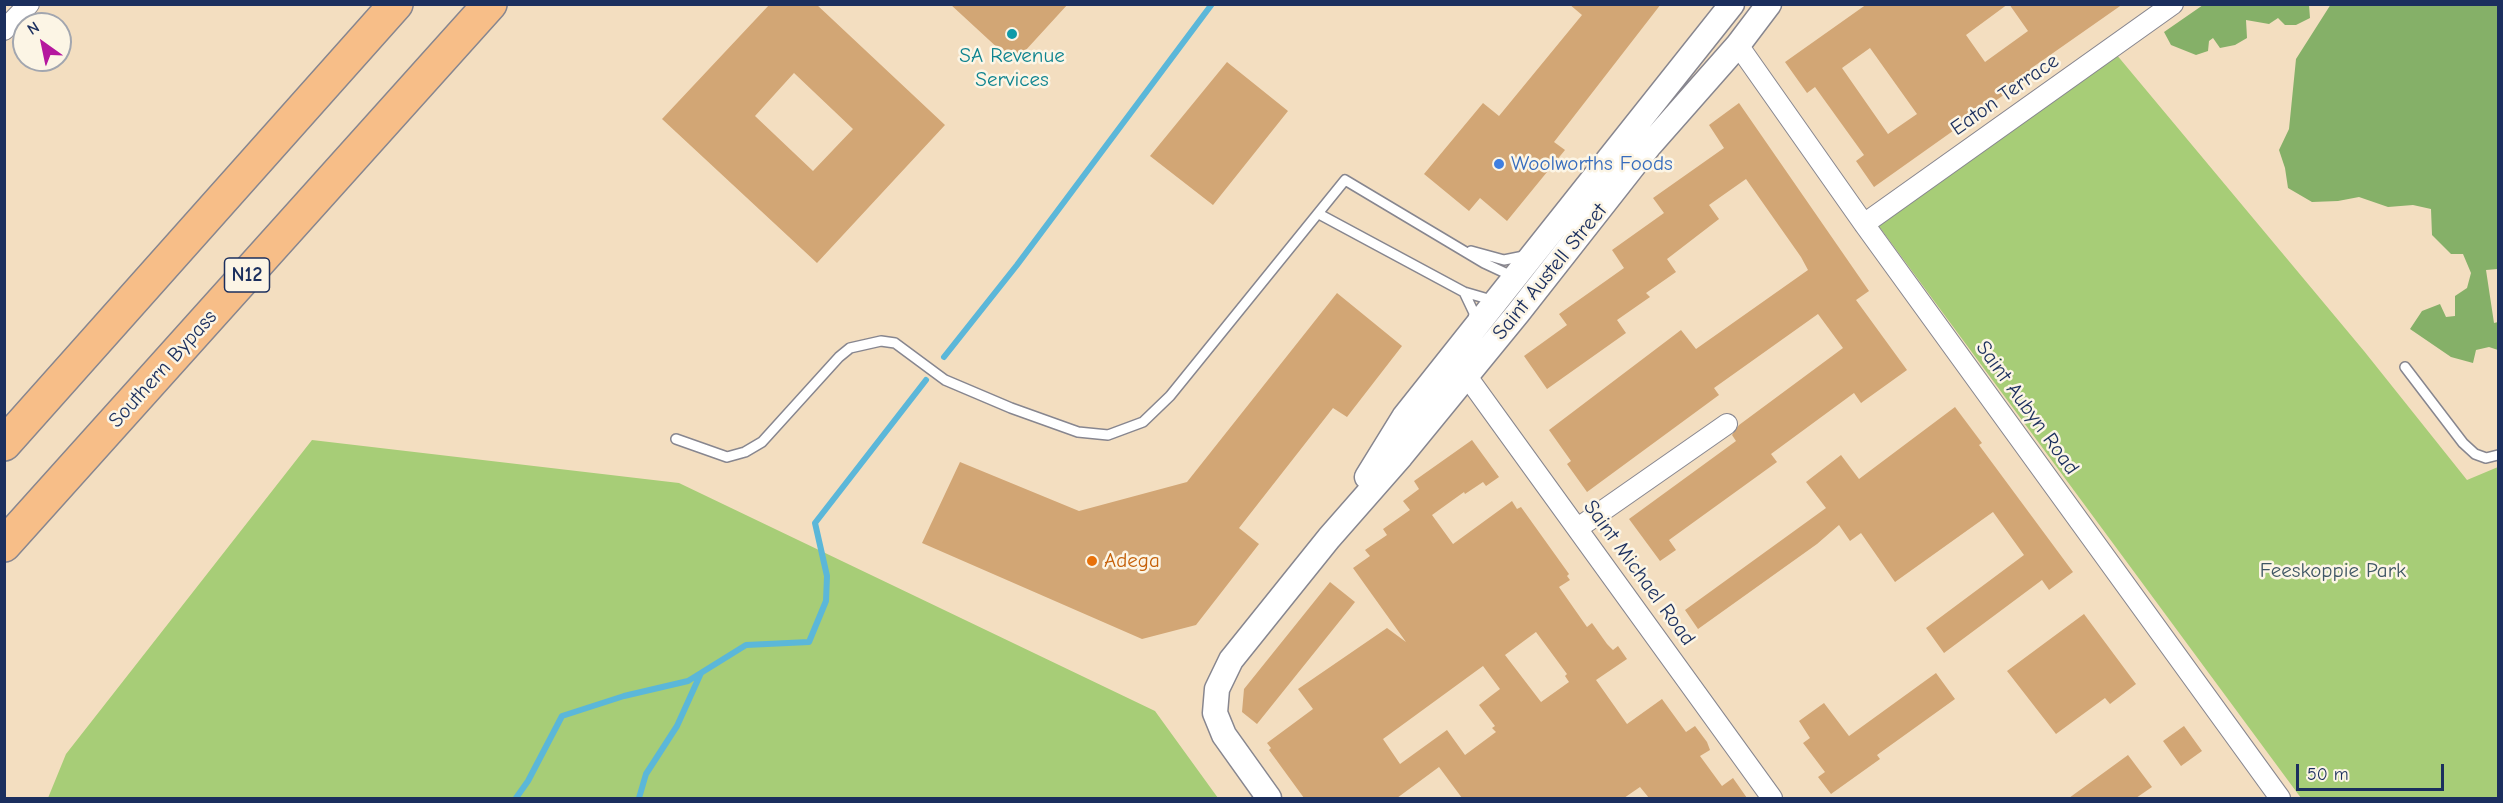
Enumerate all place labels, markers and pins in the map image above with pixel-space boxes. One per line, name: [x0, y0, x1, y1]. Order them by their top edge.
marker: SA Revenue Services: [1005, 27, 1019, 41]
place label: SA Revenue Services: [959, 43, 1065, 93]
place label: Woolworths Foods: [1511, 151, 1673, 177]
marker: Woolworths Foods: [1492, 157, 1506, 171]
place label: Adega: [1104, 548, 1160, 574]
marker: Adega: [1085, 554, 1099, 568]

